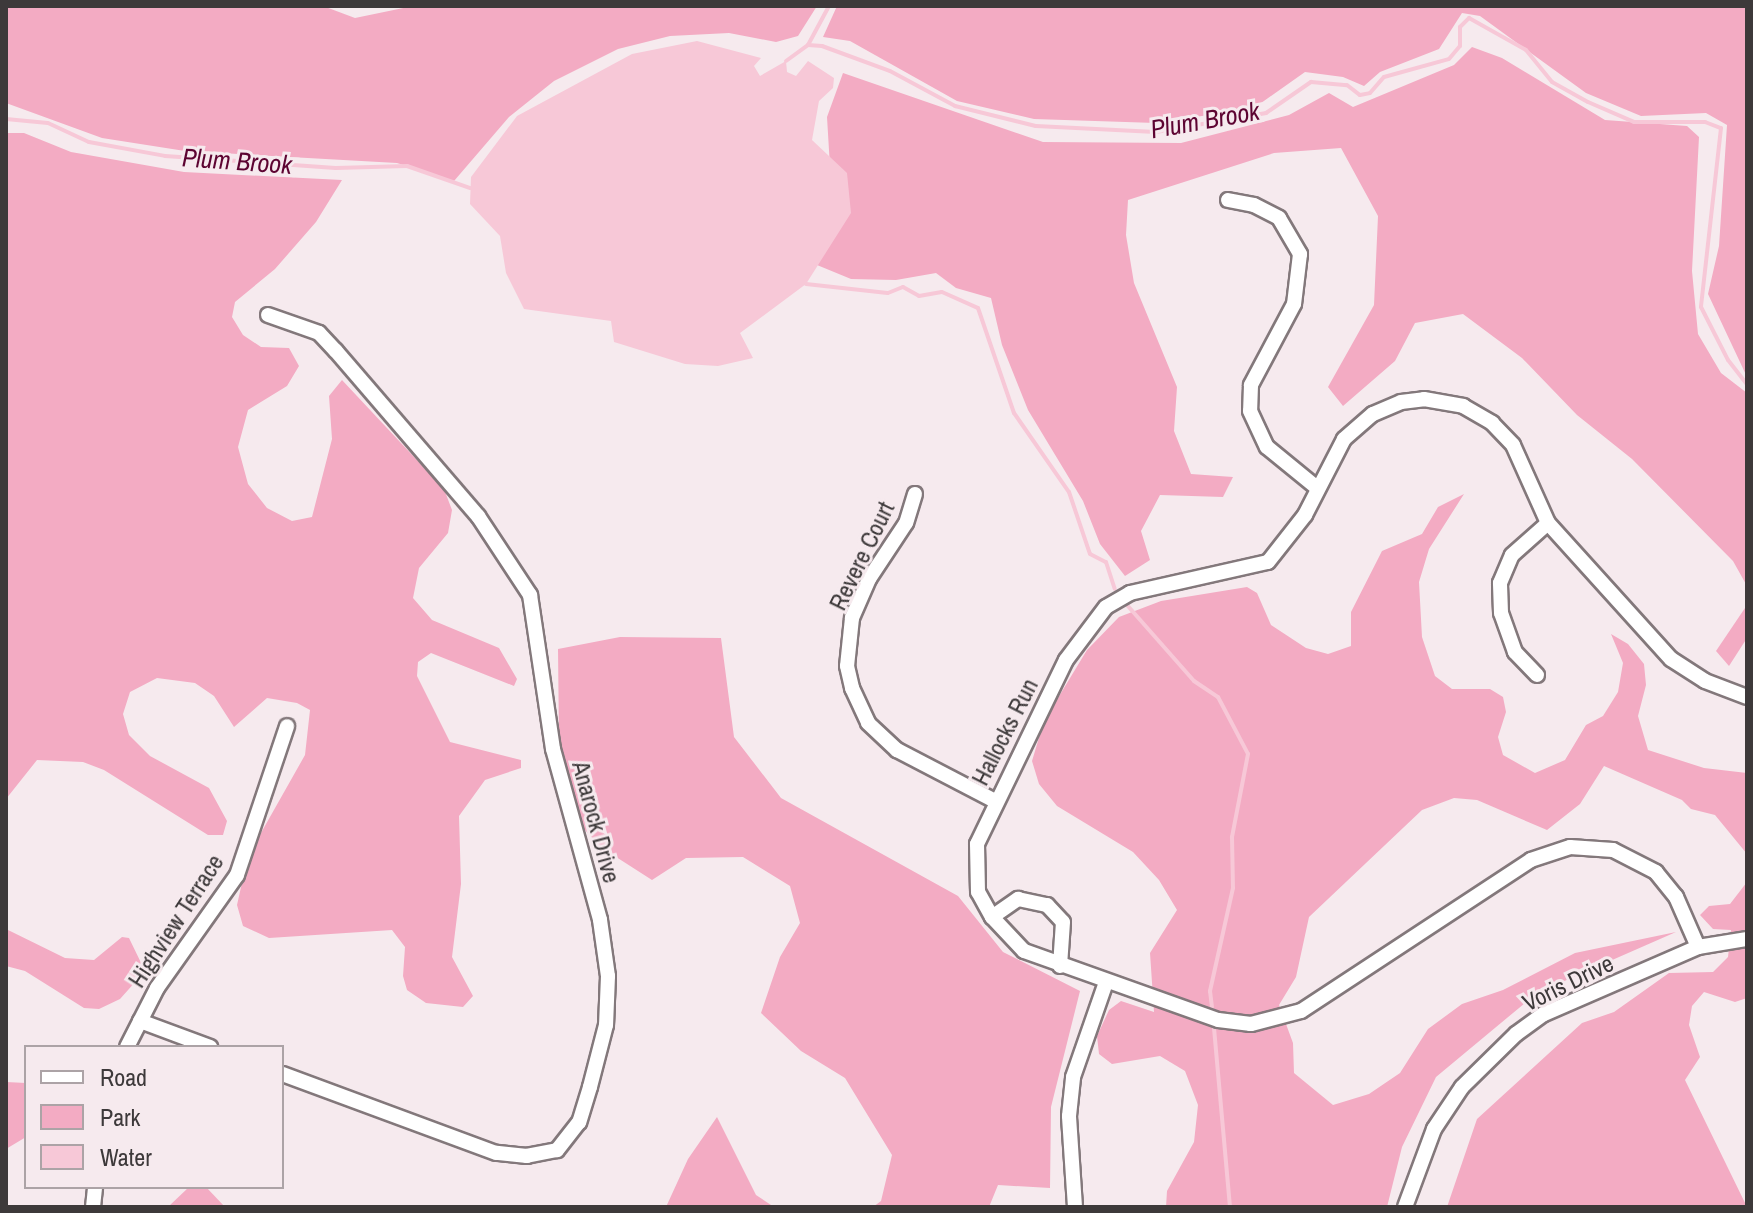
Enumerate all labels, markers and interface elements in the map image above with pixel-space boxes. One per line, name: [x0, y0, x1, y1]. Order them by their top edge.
water label: Plum Brook: [1148, 95, 1262, 145]
water label: Plum Brook: [181, 142, 293, 180]
street label: Revere Court: [823, 497, 901, 615]
street label: Hallocks Run: [966, 674, 1044, 790]
street label: Anarock Drive: [566, 758, 626, 886]
street label: Highview Terrace: [122, 849, 230, 993]
street label: Voris Drive: [1518, 949, 1618, 1017]
legend: [24, 1045, 284, 1189]
text: Road: [100, 1061, 147, 1093]
text: Park: [100, 1101, 140, 1133]
text: Water: [100, 1141, 152, 1173]

